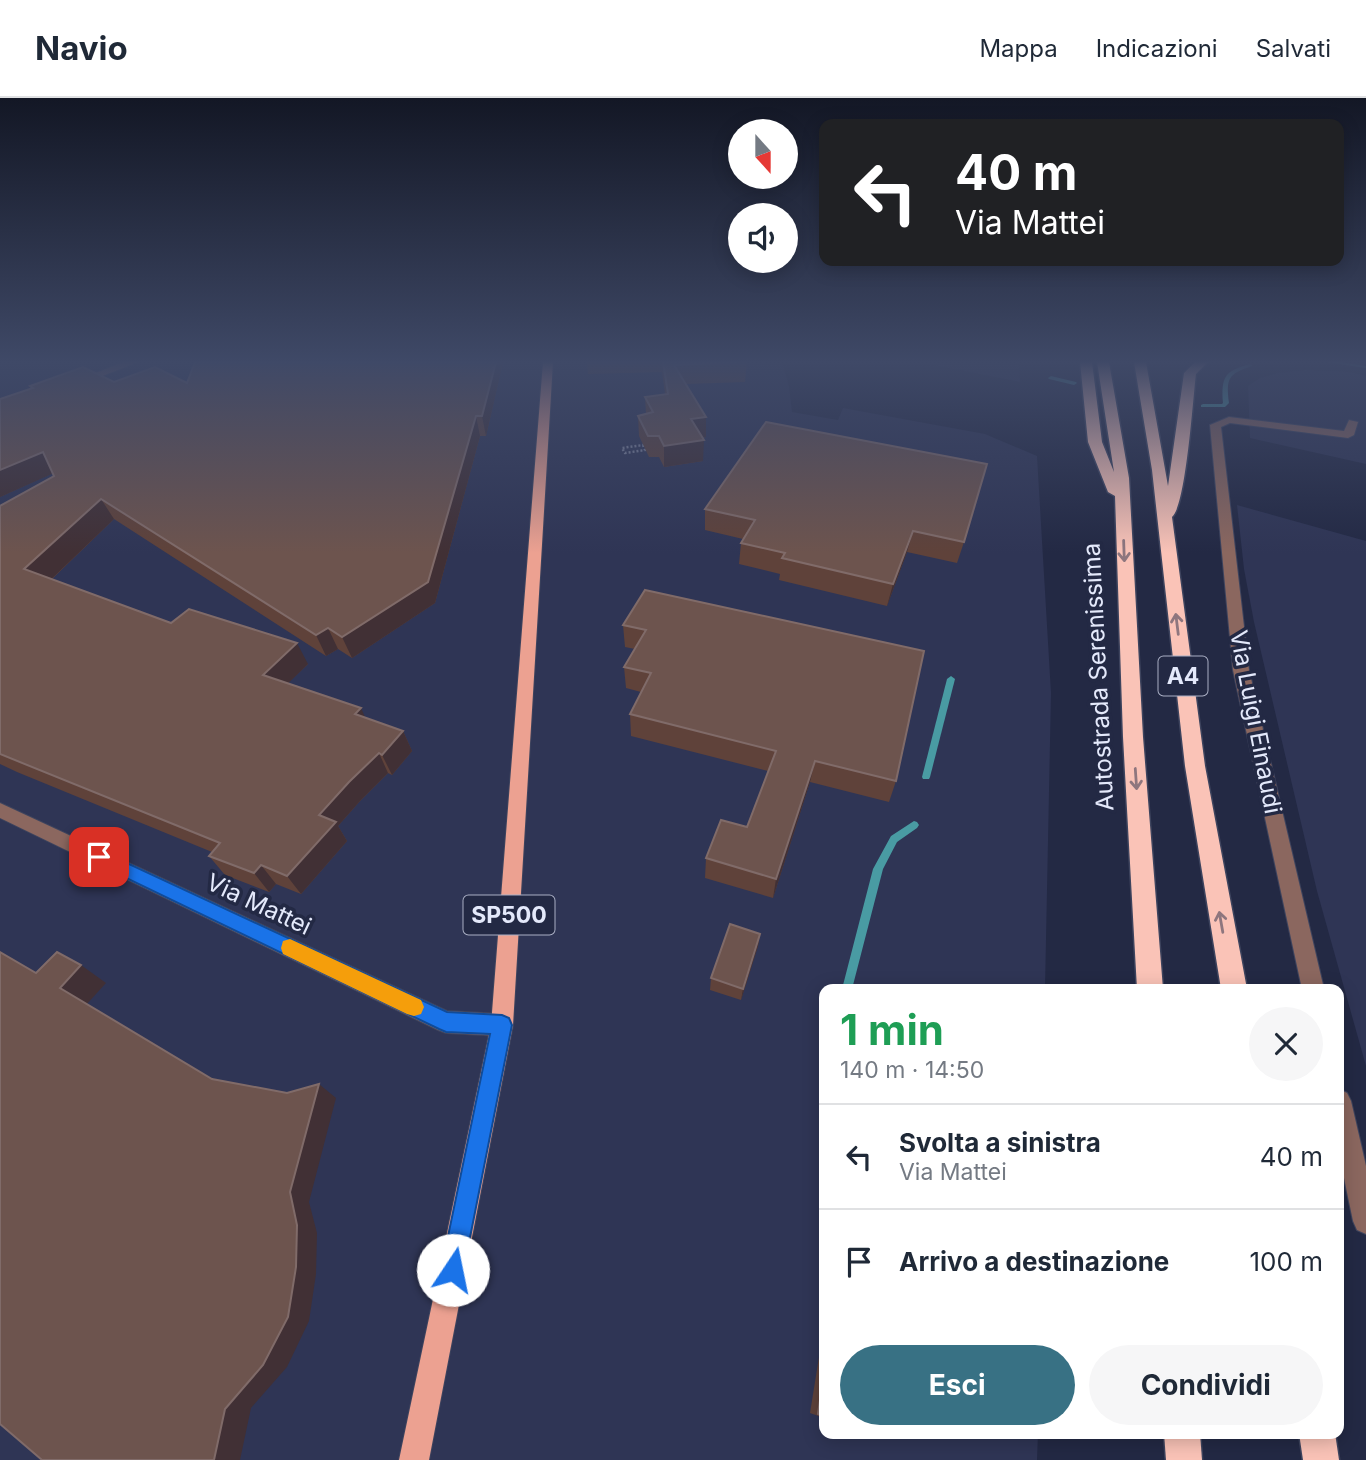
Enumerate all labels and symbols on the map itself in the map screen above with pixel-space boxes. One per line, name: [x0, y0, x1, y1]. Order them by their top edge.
north arrow: [728, 119, 798, 189]
one-way arrow: [1117, 540, 1130, 563]
street label: Autostrada Serenissima: [1076, 542, 1120, 812]
one-way arrow: [1170, 613, 1183, 636]
street label: Via Luigi Einaudi: [1224, 628, 1288, 816]
road number: A4: [1158, 656, 1208, 696]
one-way arrow: [1130, 767, 1143, 789]
pin: [69, 827, 129, 887]
street label: Via Mattei: [202, 867, 316, 941]
road number: SP500: [463, 895, 554, 934]
one-way arrow: [1214, 911, 1227, 934]
position arrow: [416, 1233, 490, 1307]

